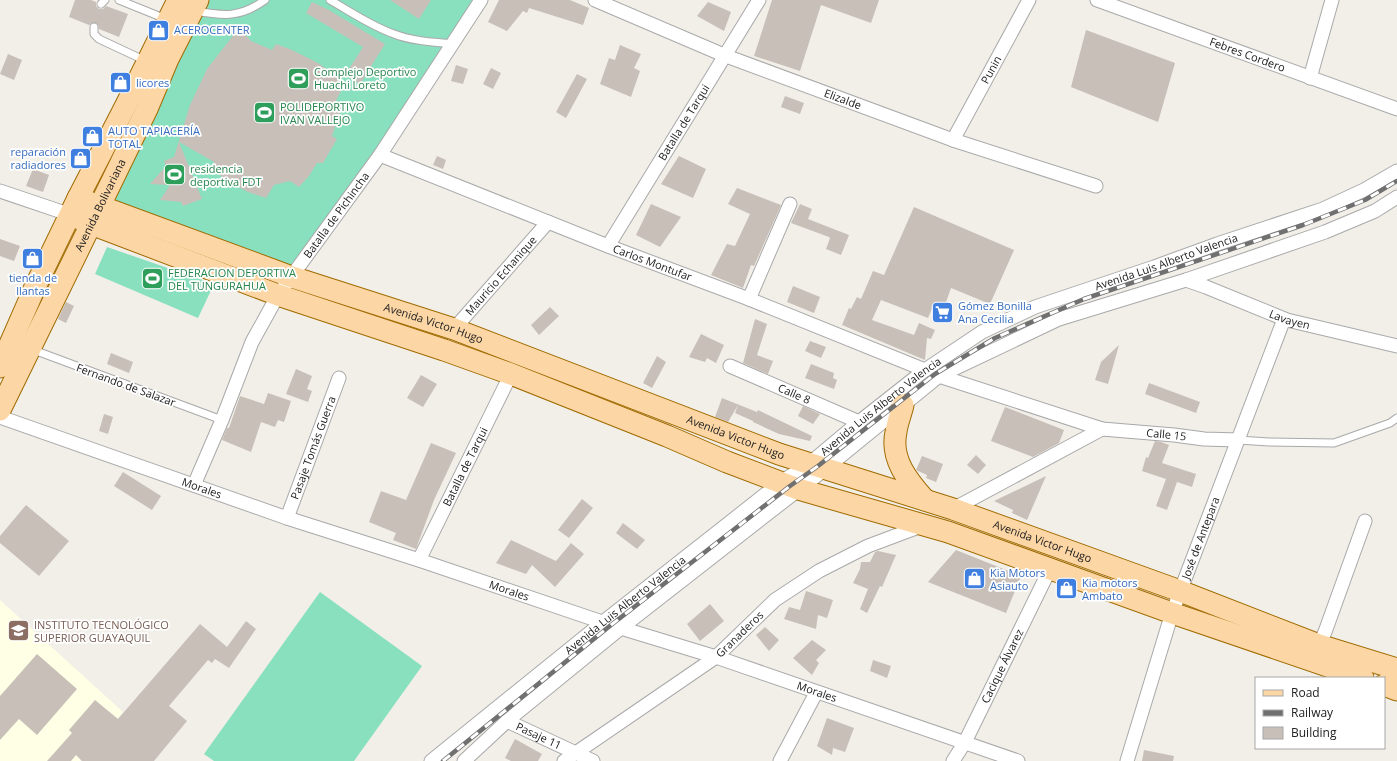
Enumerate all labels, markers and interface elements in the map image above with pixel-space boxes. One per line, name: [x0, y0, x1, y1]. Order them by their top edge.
shop icon: ACEROCENTER: [146, 17, 172, 43]
place label: ACEROCENTER: [174, 22, 250, 37]
street label: Febres Cordero: [1208, 34, 1288, 75]
street label: Punin: [977, 53, 1004, 86]
place label: Complejo Deportivo Huachi Loreto: [314, 64, 417, 92]
sports icon: Complejo Deportivo Huachi Loreto: [286, 65, 312, 91]
shop icon: licores: [107, 70, 133, 96]
place label: licores: [136, 75, 169, 90]
street label: Batalla de Tarqui: [654, 81, 712, 163]
street label: Elizalde: [822, 85, 864, 112]
place label: POLIDEPORTIVO IVAN VALLEJO: [280, 99, 364, 127]
sports icon: POLIDEPORTIVO IVAN VALLEJO: [251, 100, 277, 126]
place label: AUTO TAPIACERÍA TOTAL: [108, 123, 200, 151]
shop icon: AUTO TAPIACERÍA TOTAL: [79, 124, 105, 150]
place label: reparación radiadores: [10, 144, 66, 172]
shop icon: reparación radiadores: [68, 145, 94, 171]
street label: Avenida Bolivariana: [71, 156, 129, 254]
place label: residencia deportiva FDT: [190, 161, 262, 189]
sports icon: residencia deportiva FDT: [162, 162, 188, 188]
street label: Batalla de Pichincha: [300, 169, 372, 261]
street label: Avenida Luis Alberto Valencia: [1093, 230, 1239, 293]
street label: Mauricio Echanique: [461, 232, 539, 318]
street label: Carlos Montufar: [611, 241, 695, 284]
shop icon: tienda de llantas: [20, 245, 46, 271]
place label: FEDERACION DEPORTIVA DEL TUNGURAHUA: [168, 265, 296, 293]
sports icon: FEDERACION DEPORTIVA DEL TUNGURAHUA: [140, 266, 166, 292]
place label: tienda de llantas: [9, 270, 57, 298]
place label: Gómez Bonilla Ana Cecilia: [958, 298, 1032, 326]
street label: Avenida Victor Hugo: [382, 299, 486, 347]
supermarket icon: Gómez Bonilla Ana Cecilia: [930, 299, 956, 325]
street label: Lavayen: [1267, 306, 1312, 332]
street label: Avenida Luis Alberto Valencia: [817, 353, 944, 459]
street label: Fernando de Salazar: [74, 360, 178, 410]
street label: Calle 8: [776, 380, 813, 407]
street label: Pasaje Tomás Guerra: [287, 394, 339, 501]
street label: Avenida Victor Hugo: [685, 411, 787, 462]
street label: Batalla de Tarqui: [439, 424, 491, 509]
street label: Calle 15: [1146, 425, 1187, 444]
street label: Morales: [180, 474, 224, 502]
street label: José de Antepara: [1177, 494, 1223, 582]
street label: Avenida Victor Hugo: [991, 516, 1094, 566]
street label: Avenida Luis Alberto Valencia: [561, 552, 688, 657]
place label: Kia Motors Asiauto: [990, 565, 1045, 593]
shop icon: Kia Motors Asiauto: [962, 566, 988, 592]
place label: Kia motors Ambato: [1082, 575, 1138, 603]
street label: Morales: [487, 576, 531, 604]
shop icon: Kia motors Ambato: [1053, 576, 1079, 602]
street label: Granaderos: [712, 607, 766, 660]
place label: INSTITUTO TECNOLÓGICO SUPERIOR GUAYAQUIL: [34, 617, 169, 645]
school or university icon: INSTITUTO TECNOLÓGICO SUPERIOR GUAYAQUIL: [5, 618, 31, 644]
street label: Cacique Álvarez: [977, 626, 1026, 706]
street label: Morales: [795, 677, 839, 705]
legend: [1255, 677, 1385, 749]
text: Road: [1291, 684, 1320, 701]
text: Railway: [1291, 704, 1334, 721]
street label: Pasaje 11: [514, 718, 564, 752]
text: Building: [1291, 724, 1337, 741]

